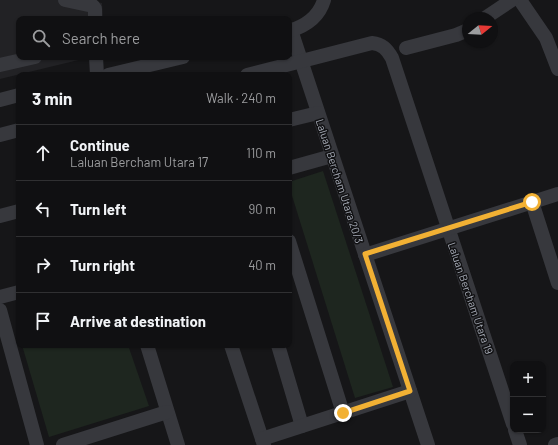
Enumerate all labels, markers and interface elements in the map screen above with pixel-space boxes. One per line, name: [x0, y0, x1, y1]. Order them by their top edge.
north arrow: [462, 12, 498, 48]
search box: [16, 16, 292, 60]
icon: search: [30, 27, 52, 49]
text: Search here: [62, 29, 140, 47]
text: 3 min: [32, 88, 72, 108]
text: Walk · 240 m: [206, 90, 276, 106]
street label: Laluan Bercham Utara 20/3: [314, 117, 366, 245]
text: Continue: [70, 136, 130, 154]
icon: ahead: [32, 142, 54, 164]
text: 110 m: [246, 145, 276, 161]
text: Laluan Bercham Utara 17: [70, 154, 208, 170]
route start: [523, 193, 541, 211]
icon: left: [32, 198, 54, 220]
text: Turn left: [70, 200, 126, 218]
text: 90 m: [249, 201, 276, 217]
street label: Laluan Bercham Utara 19: [446, 240, 496, 356]
icon: right: [32, 254, 54, 276]
text: Turn right: [70, 256, 135, 274]
text: 40 m: [248, 257, 276, 273]
icon: arrive: [32, 310, 54, 332]
text: Arrive at destination: [70, 312, 206, 330]
map controls: [510, 361, 546, 433]
button: +: [510, 361, 546, 397]
button: −: [510, 397, 546, 433]
route end: [334, 404, 352, 422]

